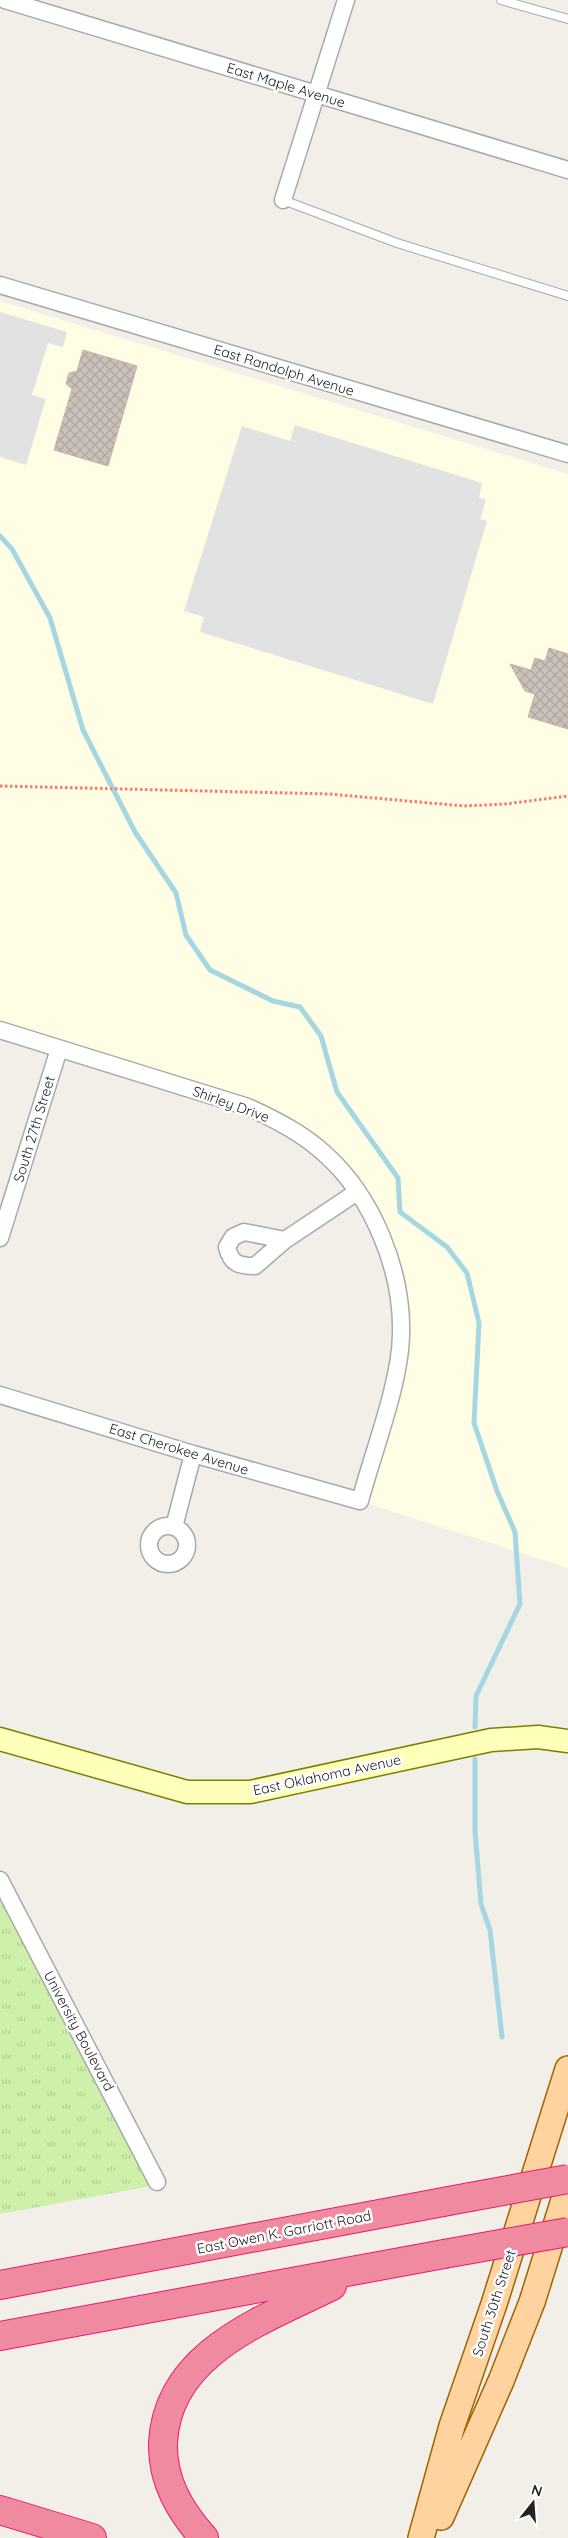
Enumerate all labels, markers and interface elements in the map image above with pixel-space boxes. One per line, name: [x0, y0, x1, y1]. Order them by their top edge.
street label: East Maple Avenue: [225, 58, 347, 112]
street label: East Randolph Avenue: [212, 340, 356, 400]
street label: South 27th Street: [9, 1073, 59, 1184]
street label: Shirley Drive: [190, 1082, 272, 1126]
street label: East Cherokee Avenue: [107, 1419, 251, 1479]
street label: East Oklahoma Avenue: [251, 1751, 403, 1799]
street label: University Boulevard: [40, 1968, 118, 2094]
street label: East Owen K. Garriott Road: [195, 2206, 373, 2258]
street label: South 30th Street: [468, 2247, 520, 2359]
north arrow: [508, 2478, 558, 2528]
text: N: [529, 2480, 544, 2501]

